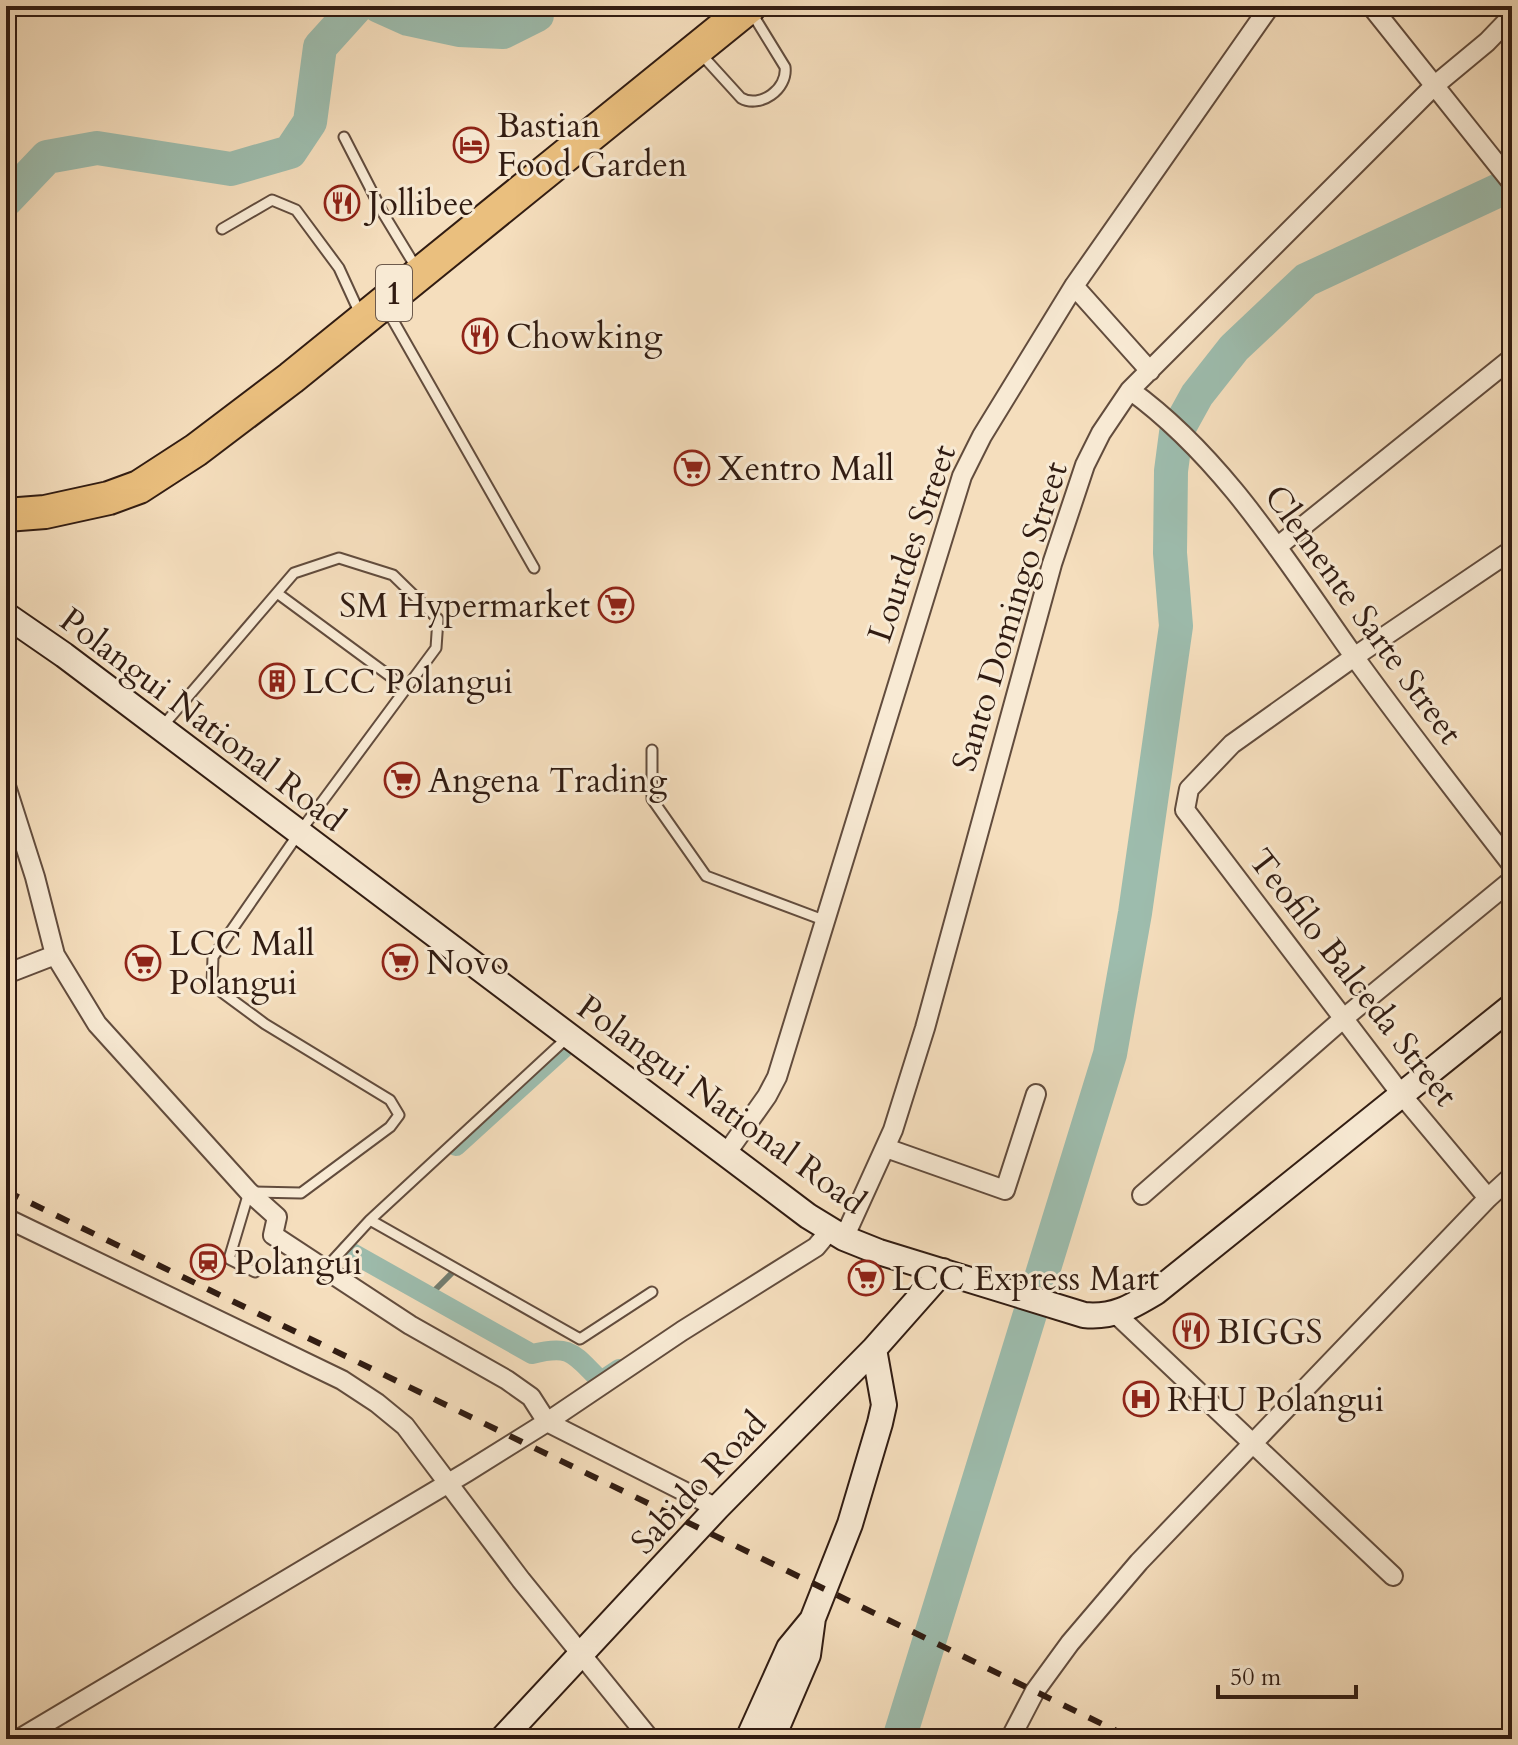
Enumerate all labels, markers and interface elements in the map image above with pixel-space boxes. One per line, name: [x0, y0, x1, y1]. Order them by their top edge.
place label: Bastian Food Garden: [497, 103, 687, 188]
hotel icon: Bastian Food Garden: [452, 126, 490, 164]
place label: Jollibee: [363, 181, 474, 227]
restaurant icon: Jollibee: [323, 184, 361, 222]
road number: 1: [376, 265, 412, 321]
place label: Chowking: [506, 314, 662, 360]
restaurant icon: Chowking: [461, 317, 499, 355]
street label: Lourdes Street: [857, 438, 967, 648]
place label: Xentro Mall: [718, 446, 895, 492]
supermarket icon: Xentro Mall: [673, 449, 711, 487]
street label: Santo Domingo Street: [941, 456, 1079, 777]
street label: Clemente Sarte Street: [1253, 476, 1473, 754]
place label: SM Hypermarket: [339, 583, 590, 629]
supermarket icon: SM Hypermarket: [597, 586, 635, 624]
street label: Polangui National Road: [50, 597, 355, 842]
place label: LCC Polangui: [303, 659, 513, 705]
building icon: LCC Polangui: [258, 662, 296, 700]
place label: Angena Trading: [428, 758, 667, 804]
supermarket icon: Angena Trading: [383, 761, 421, 799]
street label: Teofilo Balceda Street: [1238, 839, 1469, 1116]
place label: LCC Mall Polangui: [169, 921, 315, 1006]
place label: Novo: [426, 940, 509, 986]
supermarket icon: Novo: [381, 943, 419, 981]
supermarket icon: LCC Mall Polangui: [124, 944, 162, 982]
street label: Polangui National Road: [568, 984, 875, 1225]
place label: Polangui: [234, 1240, 362, 1286]
station icon: Polangui: [189, 1243, 227, 1281]
place label: LCC Express Mart: [892, 1256, 1159, 1302]
supermarket icon: LCC Express Mart: [847, 1259, 885, 1297]
place label: BIGGS: [1217, 1309, 1323, 1355]
restaurant icon: BIGGS: [1172, 1312, 1210, 1350]
place label: RHU Polangui: [1167, 1377, 1384, 1423]
hospital icon: RHU Polangui: [1122, 1380, 1160, 1418]
street label: Sabido Road: [621, 1401, 777, 1564]
scale bar: [1218, 1649, 1356, 1699]
text: 50 m: [1230, 1661, 1282, 1694]

